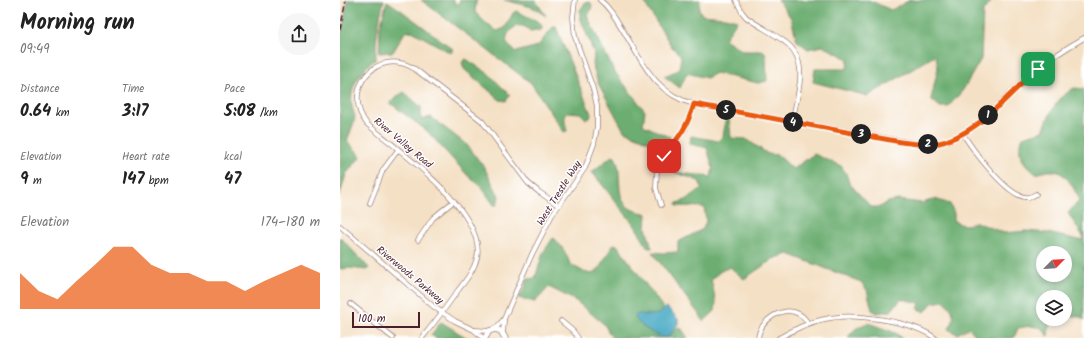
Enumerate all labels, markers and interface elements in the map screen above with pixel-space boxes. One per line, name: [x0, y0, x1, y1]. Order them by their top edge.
text: Morning run: [20, 6, 135, 41]
button: share: [278, 13, 320, 55]
text: 09:49: [20, 39, 50, 60]
pin: [1021, 52, 1055, 86]
icon: arrive: [1027, 58, 1049, 80]
text: Distance: [20, 80, 60, 98]
text: Time: [122, 80, 144, 98]
text: Pace: [224, 80, 245, 98]
text: 0.64: [20, 98, 51, 125]
text: 3:17: [122, 98, 149, 125]
text: 5:08: [224, 98, 256, 125]
pin: 5: [716, 100, 736, 120]
text: 5: [723, 101, 729, 119]
text: km: [51, 104, 70, 122]
text: /km: [256, 104, 278, 122]
pin: 1: [978, 105, 998, 125]
text: 1: [986, 106, 990, 124]
pin: 4: [783, 112, 803, 132]
text: 4: [790, 113, 796, 131]
street label: River Valley Road: [370, 114, 437, 173]
pin: 3: [851, 124, 871, 144]
text: 3: [858, 125, 864, 143]
pin: 2: [918, 134, 938, 154]
text: 2: [925, 135, 931, 153]
pin: [647, 139, 681, 173]
icon: check: [653, 145, 675, 167]
text: Elevation: [20, 148, 62, 166]
text: Heart rate: [122, 148, 170, 166]
text: kcal: [224, 148, 242, 166]
street label: West Trestle Way: [533, 157, 586, 229]
text: 9: [20, 166, 29, 193]
text: 147: [122, 166, 144, 193]
text: 47: [224, 166, 241, 193]
text: m: [29, 172, 42, 190]
text: bpm: [144, 172, 169, 190]
text: Elevation: [20, 212, 69, 233]
text: 174–180 m: [261, 212, 320, 233]
street label: Riverwoods Parkway: [373, 242, 447, 308]
north arrow: [1036, 246, 1072, 282]
map controls: [1036, 246, 1072, 326]
button: layers: [1036, 290, 1072, 326]
scale bar: [352, 310, 420, 329]
text: 100 m: [358, 310, 386, 328]

